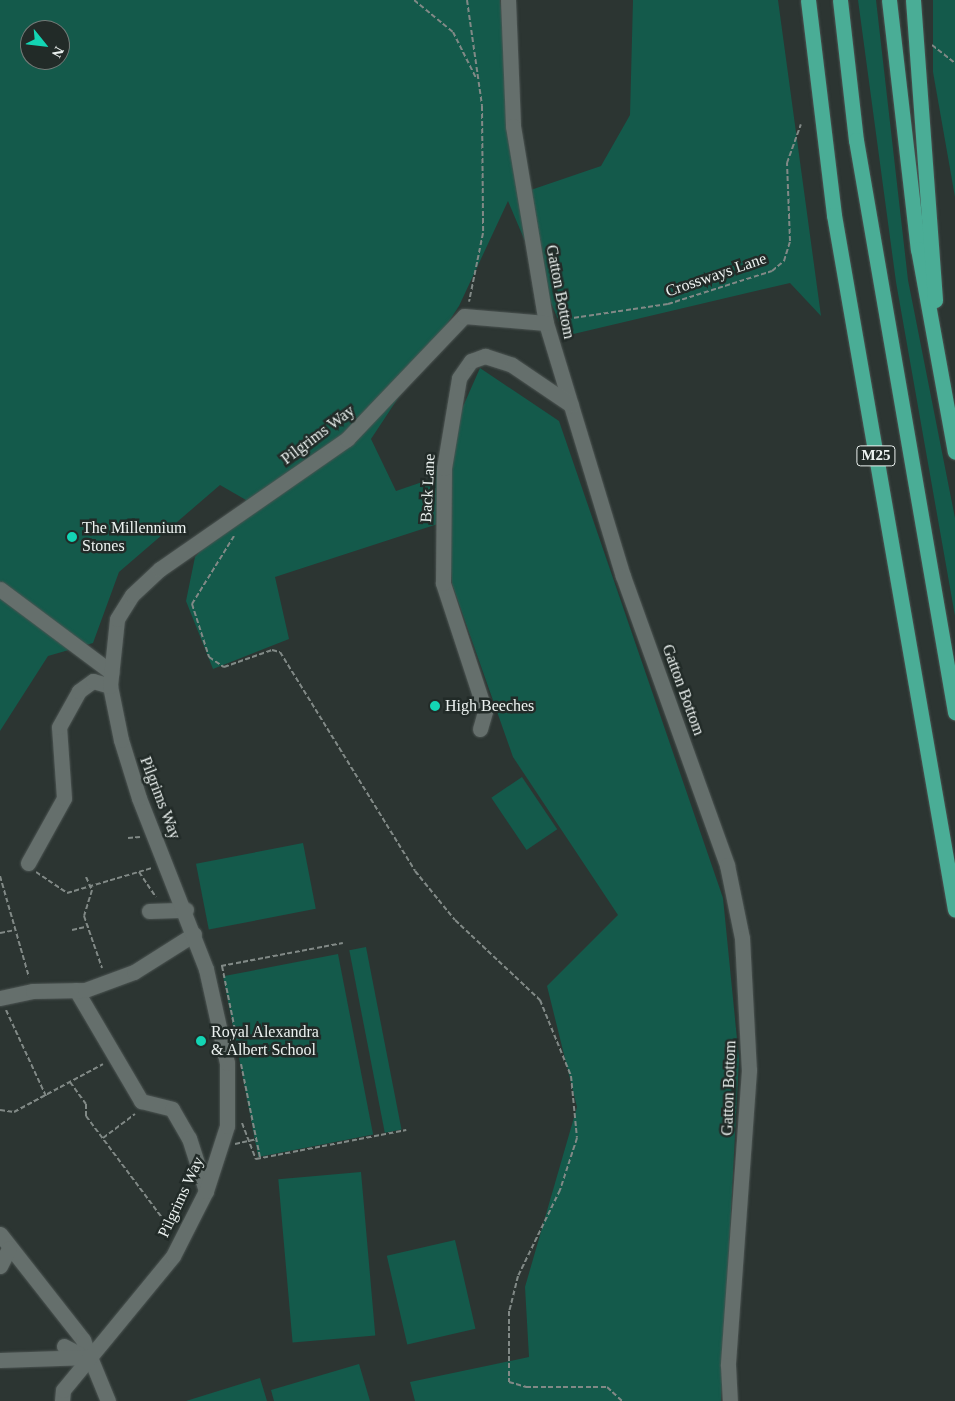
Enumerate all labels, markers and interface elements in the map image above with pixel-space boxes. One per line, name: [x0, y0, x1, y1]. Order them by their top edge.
north arrow: [20, 20, 70, 70]
text: N: [49, 44, 67, 60]
street label: Gatton Bottom: [541, 243, 579, 341]
street label: Crossways Lane: [663, 249, 769, 301]
street label: Pilgrims Way: [277, 401, 359, 469]
road number: M25: [856, 444, 896, 468]
street label: Back Lane: [417, 453, 439, 523]
place label: The Millennium Stones: [82, 518, 186, 556]
marker: The Millennium Stones: [66, 531, 78, 543]
street label: Gatton Bottom: [658, 642, 708, 738]
place label: High Beeches: [445, 696, 534, 716]
marker: High Beeches: [429, 700, 441, 712]
street label: Pilgrims Way: [135, 754, 185, 842]
place label: Royal Alexandra & Albert School: [211, 1022, 320, 1060]
marker: Royal Alexandra & Albert School: [195, 1035, 207, 1047]
street label: Gatton Bottom: [718, 1040, 740, 1136]
street label: Pilgrims Way: [154, 1153, 208, 1241]

